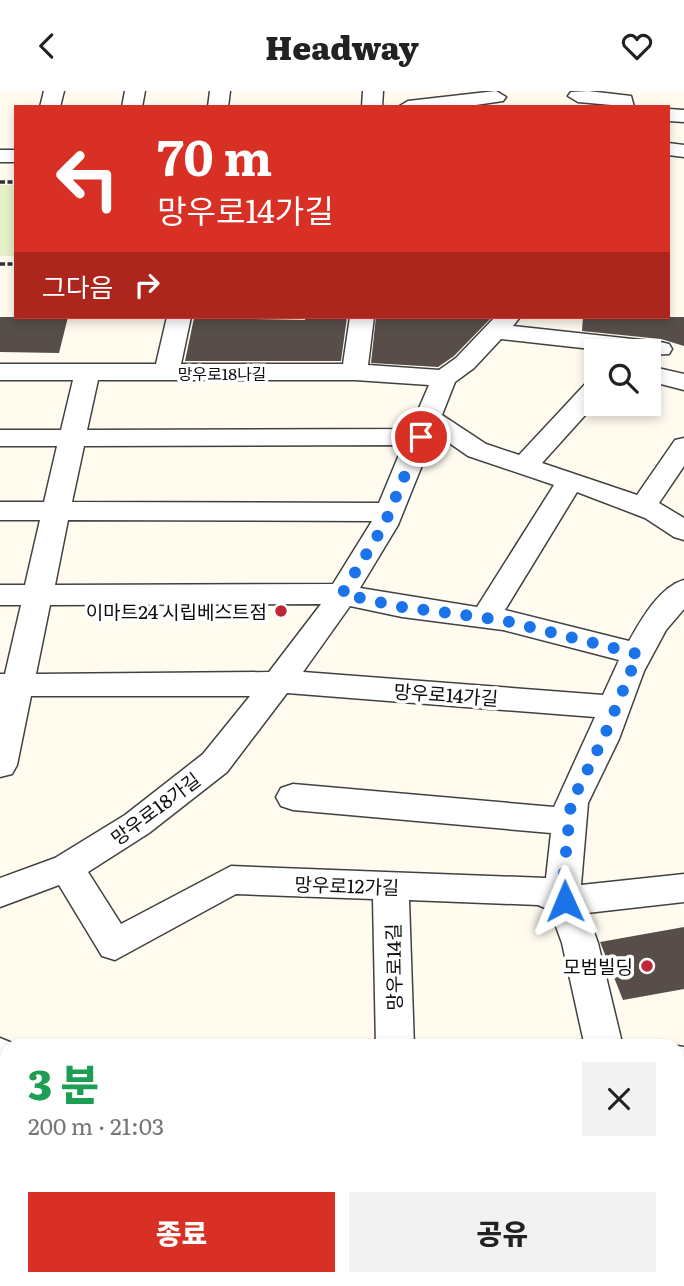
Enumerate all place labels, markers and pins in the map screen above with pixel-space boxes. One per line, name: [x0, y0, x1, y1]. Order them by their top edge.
pin: [391, 407, 451, 467]
place label: 이마트24 시립베스트점: [86, 597, 267, 625]
marker: 이마트24 시립베스트점: [273, 603, 289, 619]
place label: 모범빌딩: [563, 952, 633, 980]
marker: 모범빌딩: [639, 958, 655, 974]

